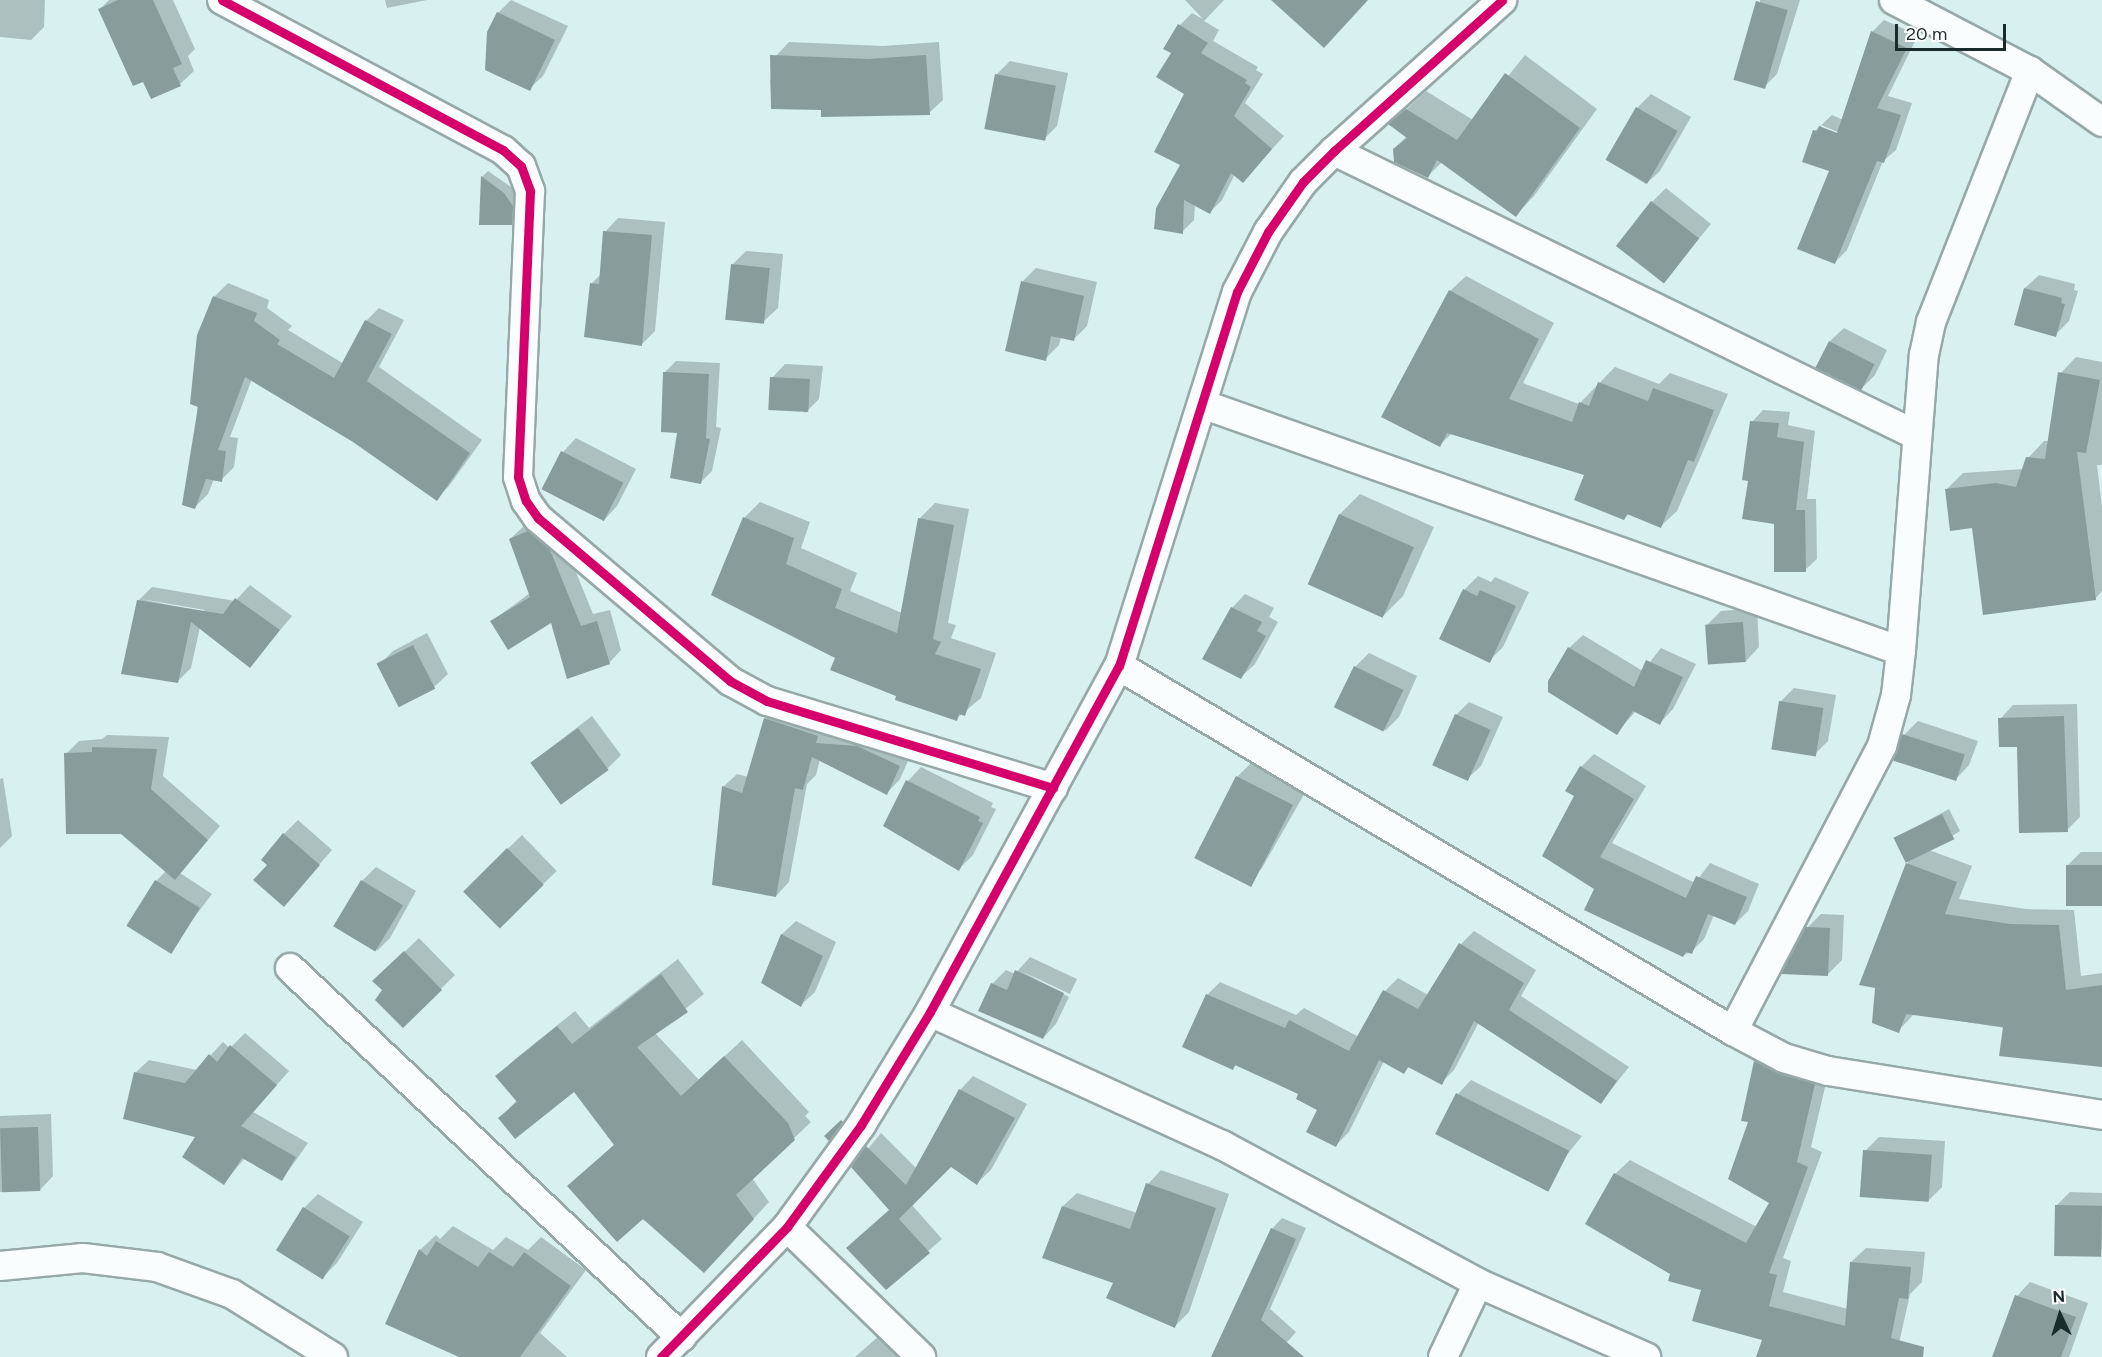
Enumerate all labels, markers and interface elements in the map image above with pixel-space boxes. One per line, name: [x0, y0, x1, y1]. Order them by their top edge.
scale bar: [1898, 12, 2009, 50]
text: 20 m: [1906, 23, 1947, 45]
north arrow: [2030, 1285, 2090, 1345]
text: N: [2052, 1287, 2066, 1306]

